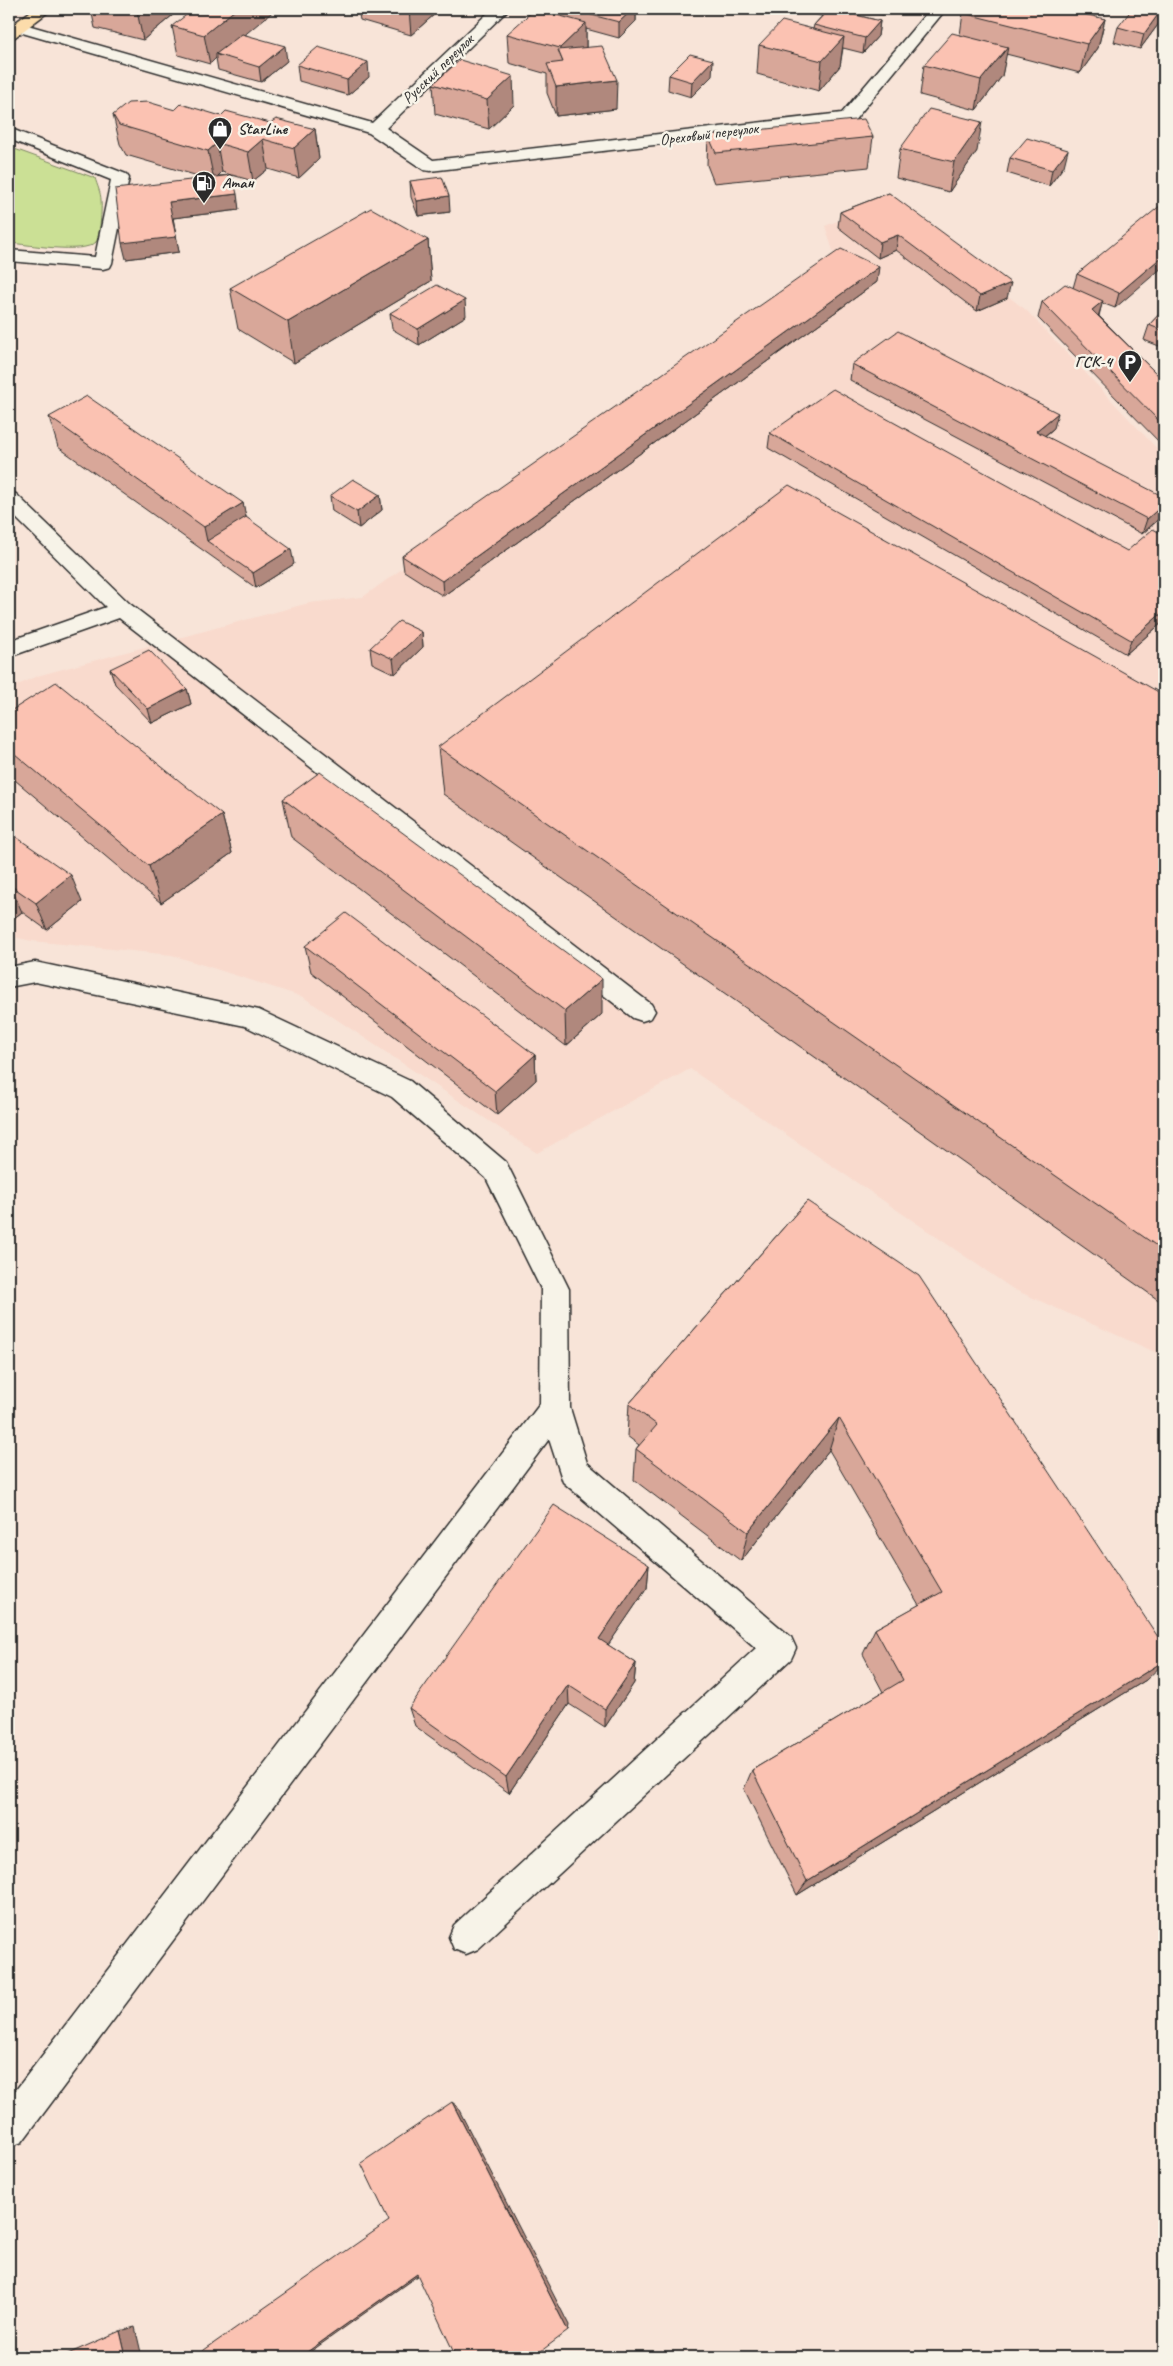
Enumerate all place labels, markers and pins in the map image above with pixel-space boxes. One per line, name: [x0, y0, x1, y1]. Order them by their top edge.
shop icon: StarLine: [207, 116, 233, 150]
place label: StarLine: [238, 119, 289, 139]
fuel station icon: Атан: [191, 170, 217, 204]
place label: Атан: [222, 173, 254, 193]
parking icon: ГСК-4: [1117, 349, 1143, 383]
place label: ГСК-4: [1075, 352, 1114, 372]

